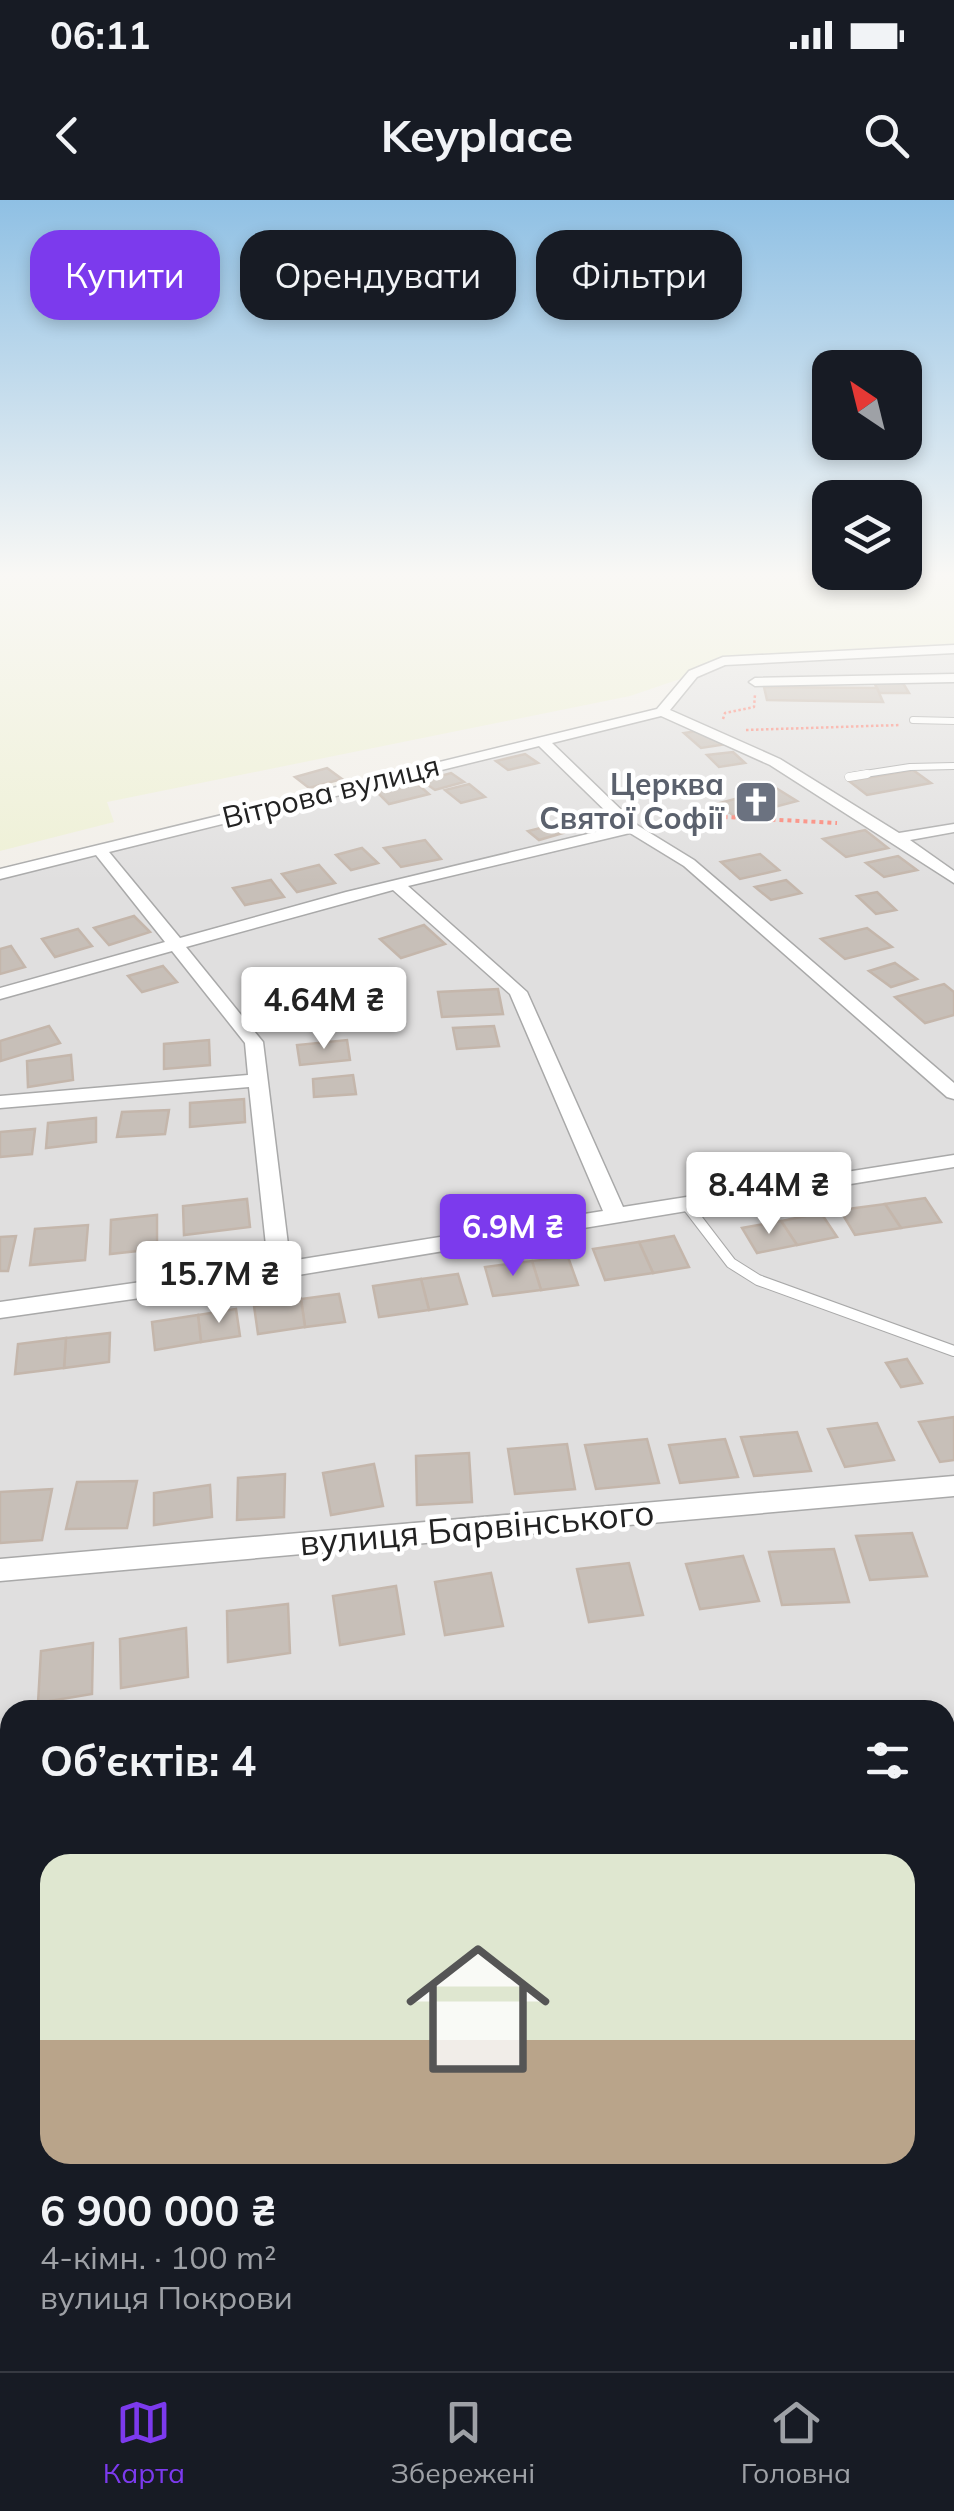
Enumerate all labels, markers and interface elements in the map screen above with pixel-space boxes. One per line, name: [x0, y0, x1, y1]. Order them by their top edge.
text: 06:11: [50, 11, 151, 59]
text: Keyplace: [381, 107, 573, 163]
icon: back: [40, 108, 95, 163]
icon: search: [859, 108, 914, 163]
chip: Купити: [30, 230, 220, 320]
chip: Орендувати: [240, 230, 516, 320]
chip: Фільтри: [536, 230, 742, 320]
north arrow: [812, 350, 922, 460]
map controls: [812, 350, 922, 590]
button: layers: [812, 480, 922, 590]
street label: Вітрова вулиця: [218, 746, 443, 836]
place label: Церква Святої Софії: [539, 765, 725, 837]
church icon: Церква Святої Софії: [733, 779, 779, 825]
pin: 4.64M ₴: [232, 967, 416, 1052]
text: 4.64M ₴: [263, 979, 385, 1019]
pin: 8.44M ₴: [677, 1152, 861, 1237]
text: 8.44M ₴: [708, 1164, 830, 1204]
pin: 6.9M ₴: [432, 1194, 594, 1279]
text: 6.9M ₴: [462, 1206, 564, 1246]
pin: 15.7M ₴: [127, 1241, 311, 1326]
text: 15.7M ₴: [158, 1253, 280, 1293]
street label: вулиця Барвінського: [298, 1490, 656, 1564]
icon: filters: [860, 1733, 915, 1788]
text: Об’єктів: 4: [40, 1734, 256, 1787]
icon: home: [388, 1919, 568, 2099]
text: 6 900 000 ₴: [40, 2184, 276, 2237]
text: 4-кімн. · 100 m²: [40, 2237, 276, 2277]
text: вулиця Покрови: [40, 2277, 293, 2317]
tab: Карта: [103, 2395, 185, 2490]
tab: Збережені: [391, 2395, 535, 2490]
tab: Головна: [741, 2395, 851, 2490]

